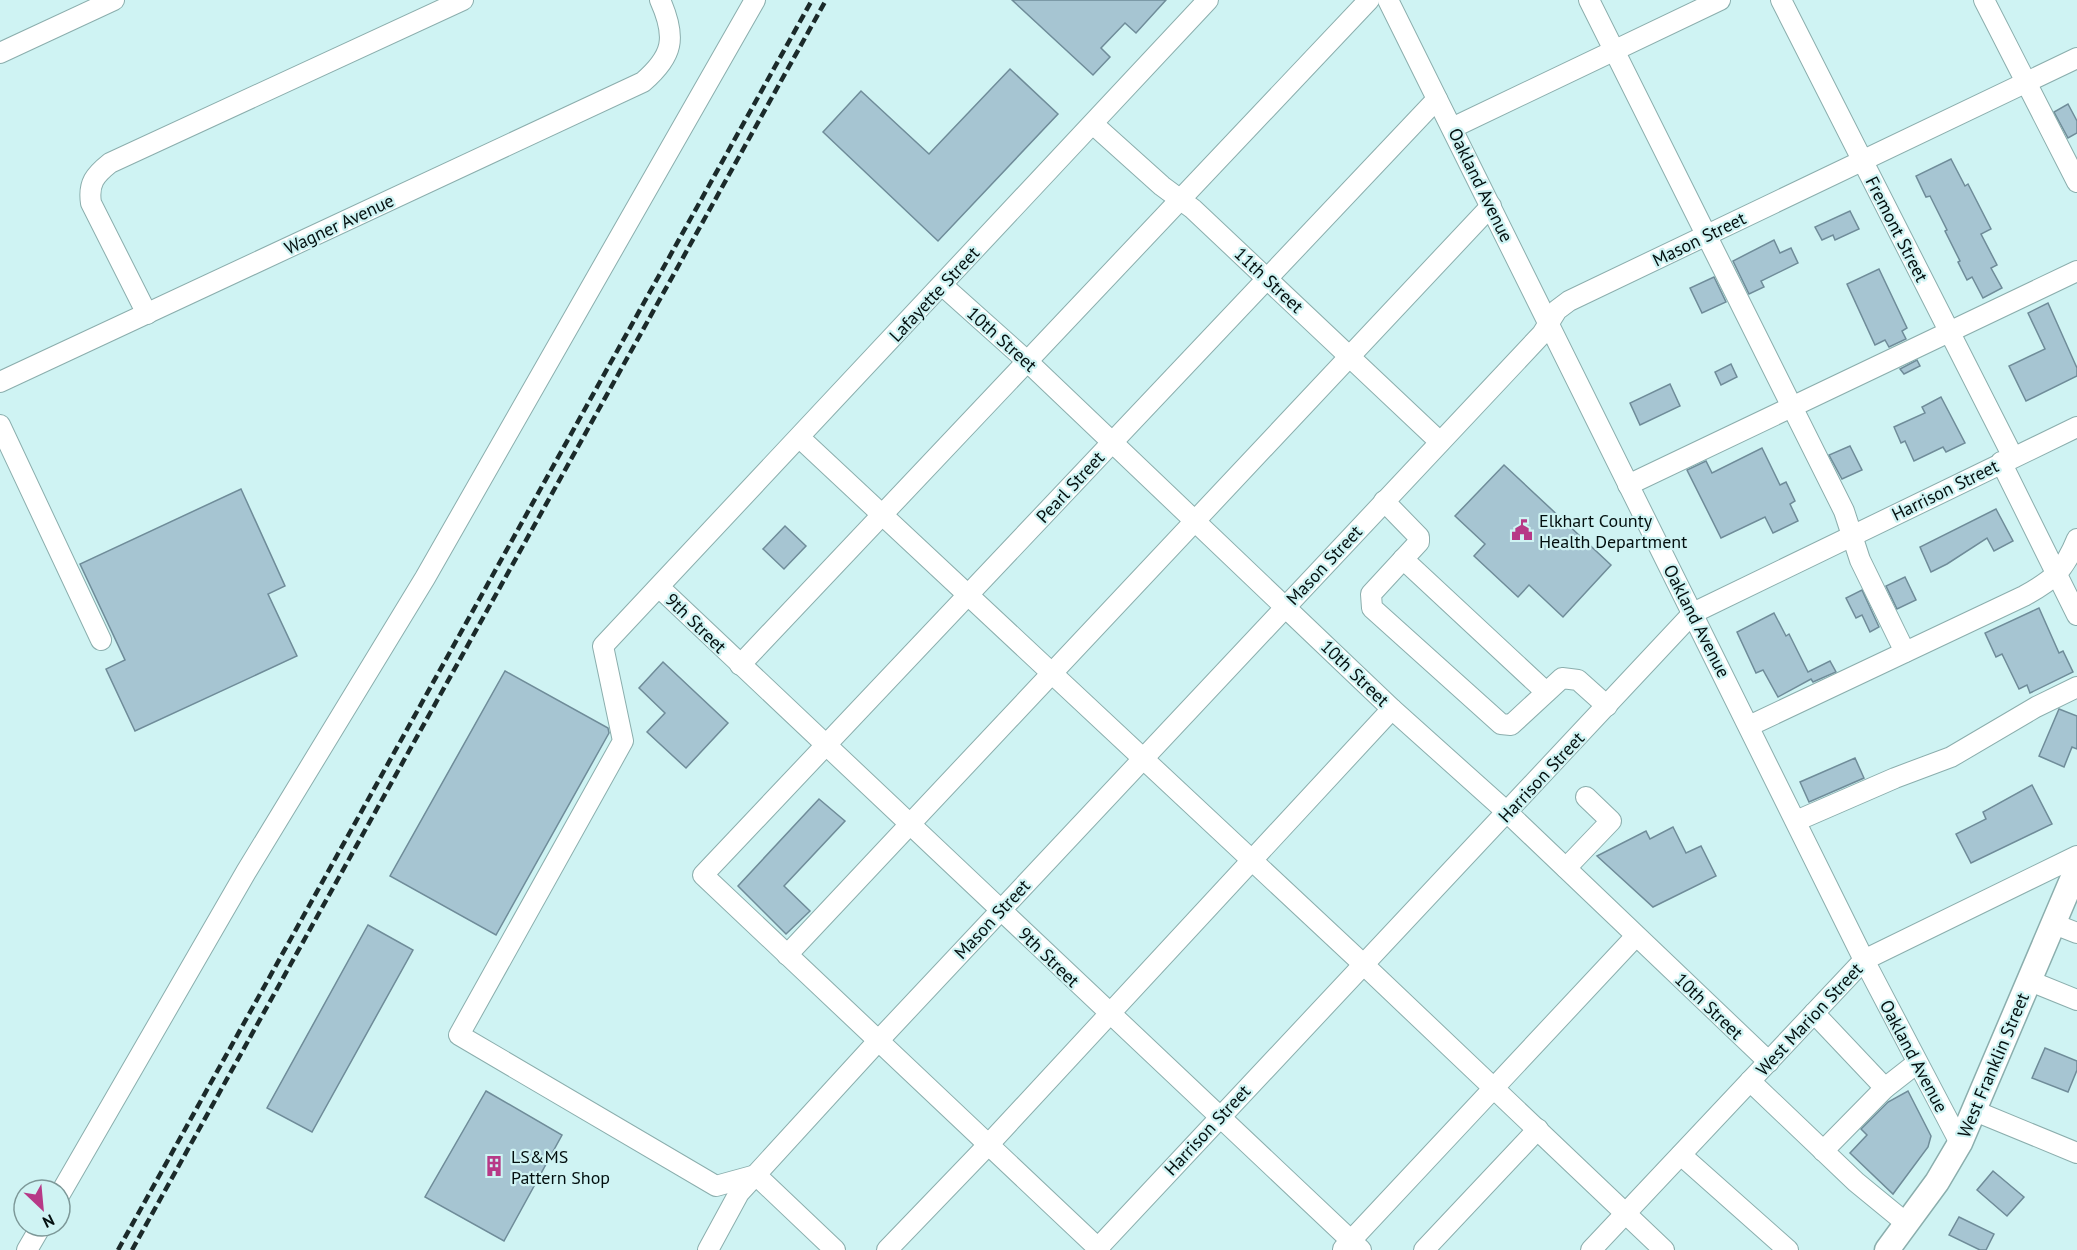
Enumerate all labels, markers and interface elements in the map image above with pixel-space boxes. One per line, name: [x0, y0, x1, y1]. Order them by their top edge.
street label: Oakland Avenue: [1443, 124, 1519, 246]
street label: Fremont Street: [1861, 172, 1933, 286]
street label: Wagner Avenue: [281, 189, 397, 259]
street label: Mason Street: [1649, 207, 1749, 271]
street label: Lafayette Street: [884, 242, 984, 346]
street label: 11th Street: [1230, 242, 1308, 318]
street label: 10th Street: [962, 302, 1042, 376]
street label: Pearl Street: [1031, 446, 1109, 528]
street label: Harrison Street: [1888, 454, 2002, 526]
place label: Elkhart County Health Department: [1539, 509, 1687, 553]
public building icon: Elkhart County Health Department: [1510, 518, 1534, 542]
street label: Mason Street: [1281, 520, 1367, 610]
street label: Oakland Avenue: [1659, 561, 1735, 681]
street label: 9th Street: [660, 588, 732, 658]
street label: 10th Street: [1316, 635, 1394, 711]
street label: Harrison Street: [1493, 727, 1589, 827]
street label: Mason Street: [949, 874, 1035, 964]
street label: 9th Street: [1013, 922, 1085, 992]
street label: West Marion Street: [1751, 958, 1867, 1080]
street label: 10th Street: [1670, 968, 1748, 1044]
street label: West Franklin Street: [1952, 989, 2034, 1141]
street label: Oakland Avenue: [1875, 996, 1953, 1116]
street label: Harrison Street: [1159, 1080, 1255, 1180]
place label: LS&MS Pattern Shop: [511, 1145, 610, 1189]
building icon: LS&MS Pattern Shop: [482, 1154, 506, 1178]
north arrow: [12, 1178, 72, 1238]
text: N: [39, 1210, 58, 1233]

